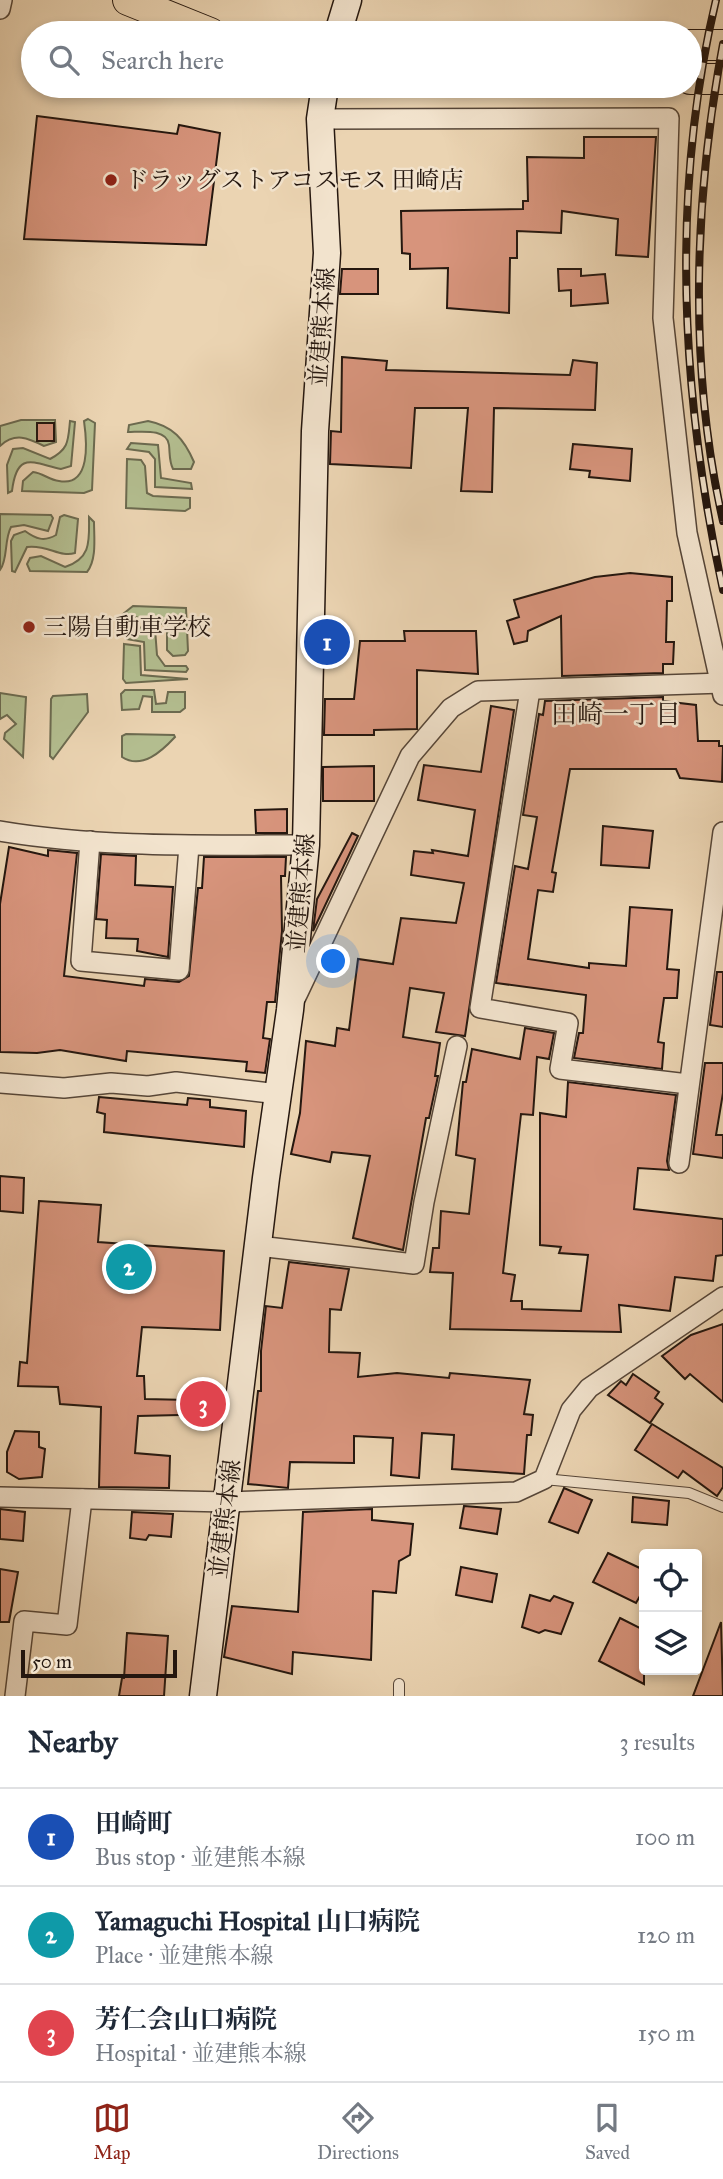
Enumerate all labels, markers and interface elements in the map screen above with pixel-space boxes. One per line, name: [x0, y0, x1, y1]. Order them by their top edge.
search box: [21, 21, 702, 98]
icon: search: [45, 41, 83, 79]
text: Search here: [101, 44, 224, 76]
place label: ドラッグストアコスモス 田崎店: [125, 165, 464, 195]
marker: ドラッグストアコスモス 田崎店: [103, 172, 119, 188]
street label: 並建熊本線: [303, 266, 341, 388]
place label: 三陽自動車学校: [43, 612, 211, 642]
pin: 1: [304, 616, 350, 668]
marker: 三陽自動車学校: [21, 619, 37, 635]
district label: 田崎一丁目: [551, 698, 681, 730]
street label: 並建熊本線: [281, 832, 321, 954]
your location: [316, 944, 350, 978]
pin: 2: [106, 1241, 152, 1293]
pin: 3: [180, 1378, 226, 1430]
street label: 並建熊本線: [203, 1458, 247, 1580]
map controls: [639, 1549, 702, 1675]
button: locate: [639, 1549, 702, 1612]
button: layers: [639, 1612, 702, 1675]
scale bar: [21, 1647, 177, 1679]
text: 50 m: [32, 1650, 72, 1673]
text: Nearby: [28, 1724, 118, 1760]
text: 3 results: [619, 1728, 695, 1756]
text: 田崎町: [95, 1807, 173, 1839]
text: 1: [46, 1823, 56, 1851]
text: 100 m: [635, 1823, 695, 1851]
text: Bus stop · 並建熊本線: [95, 1843, 306, 1871]
text: Yamaguchi Hospital 山口病院: [95, 1905, 420, 1937]
text: 2: [45, 1921, 57, 1949]
text: 120 m: [637, 1921, 695, 1949]
text: Place · 並建熊本線: [95, 1941, 273, 1969]
text: 芳仁会山口病院: [95, 2003, 277, 2035]
text: 3: [46, 2019, 56, 2047]
text: 150 m: [638, 2019, 695, 2047]
text: Hospital · 並建熊本線: [95, 2039, 307, 2067]
tab: Map: [93, 2099, 131, 2164]
tab: Directions: [317, 2099, 399, 2164]
tab: Saved: [585, 2099, 630, 2164]

